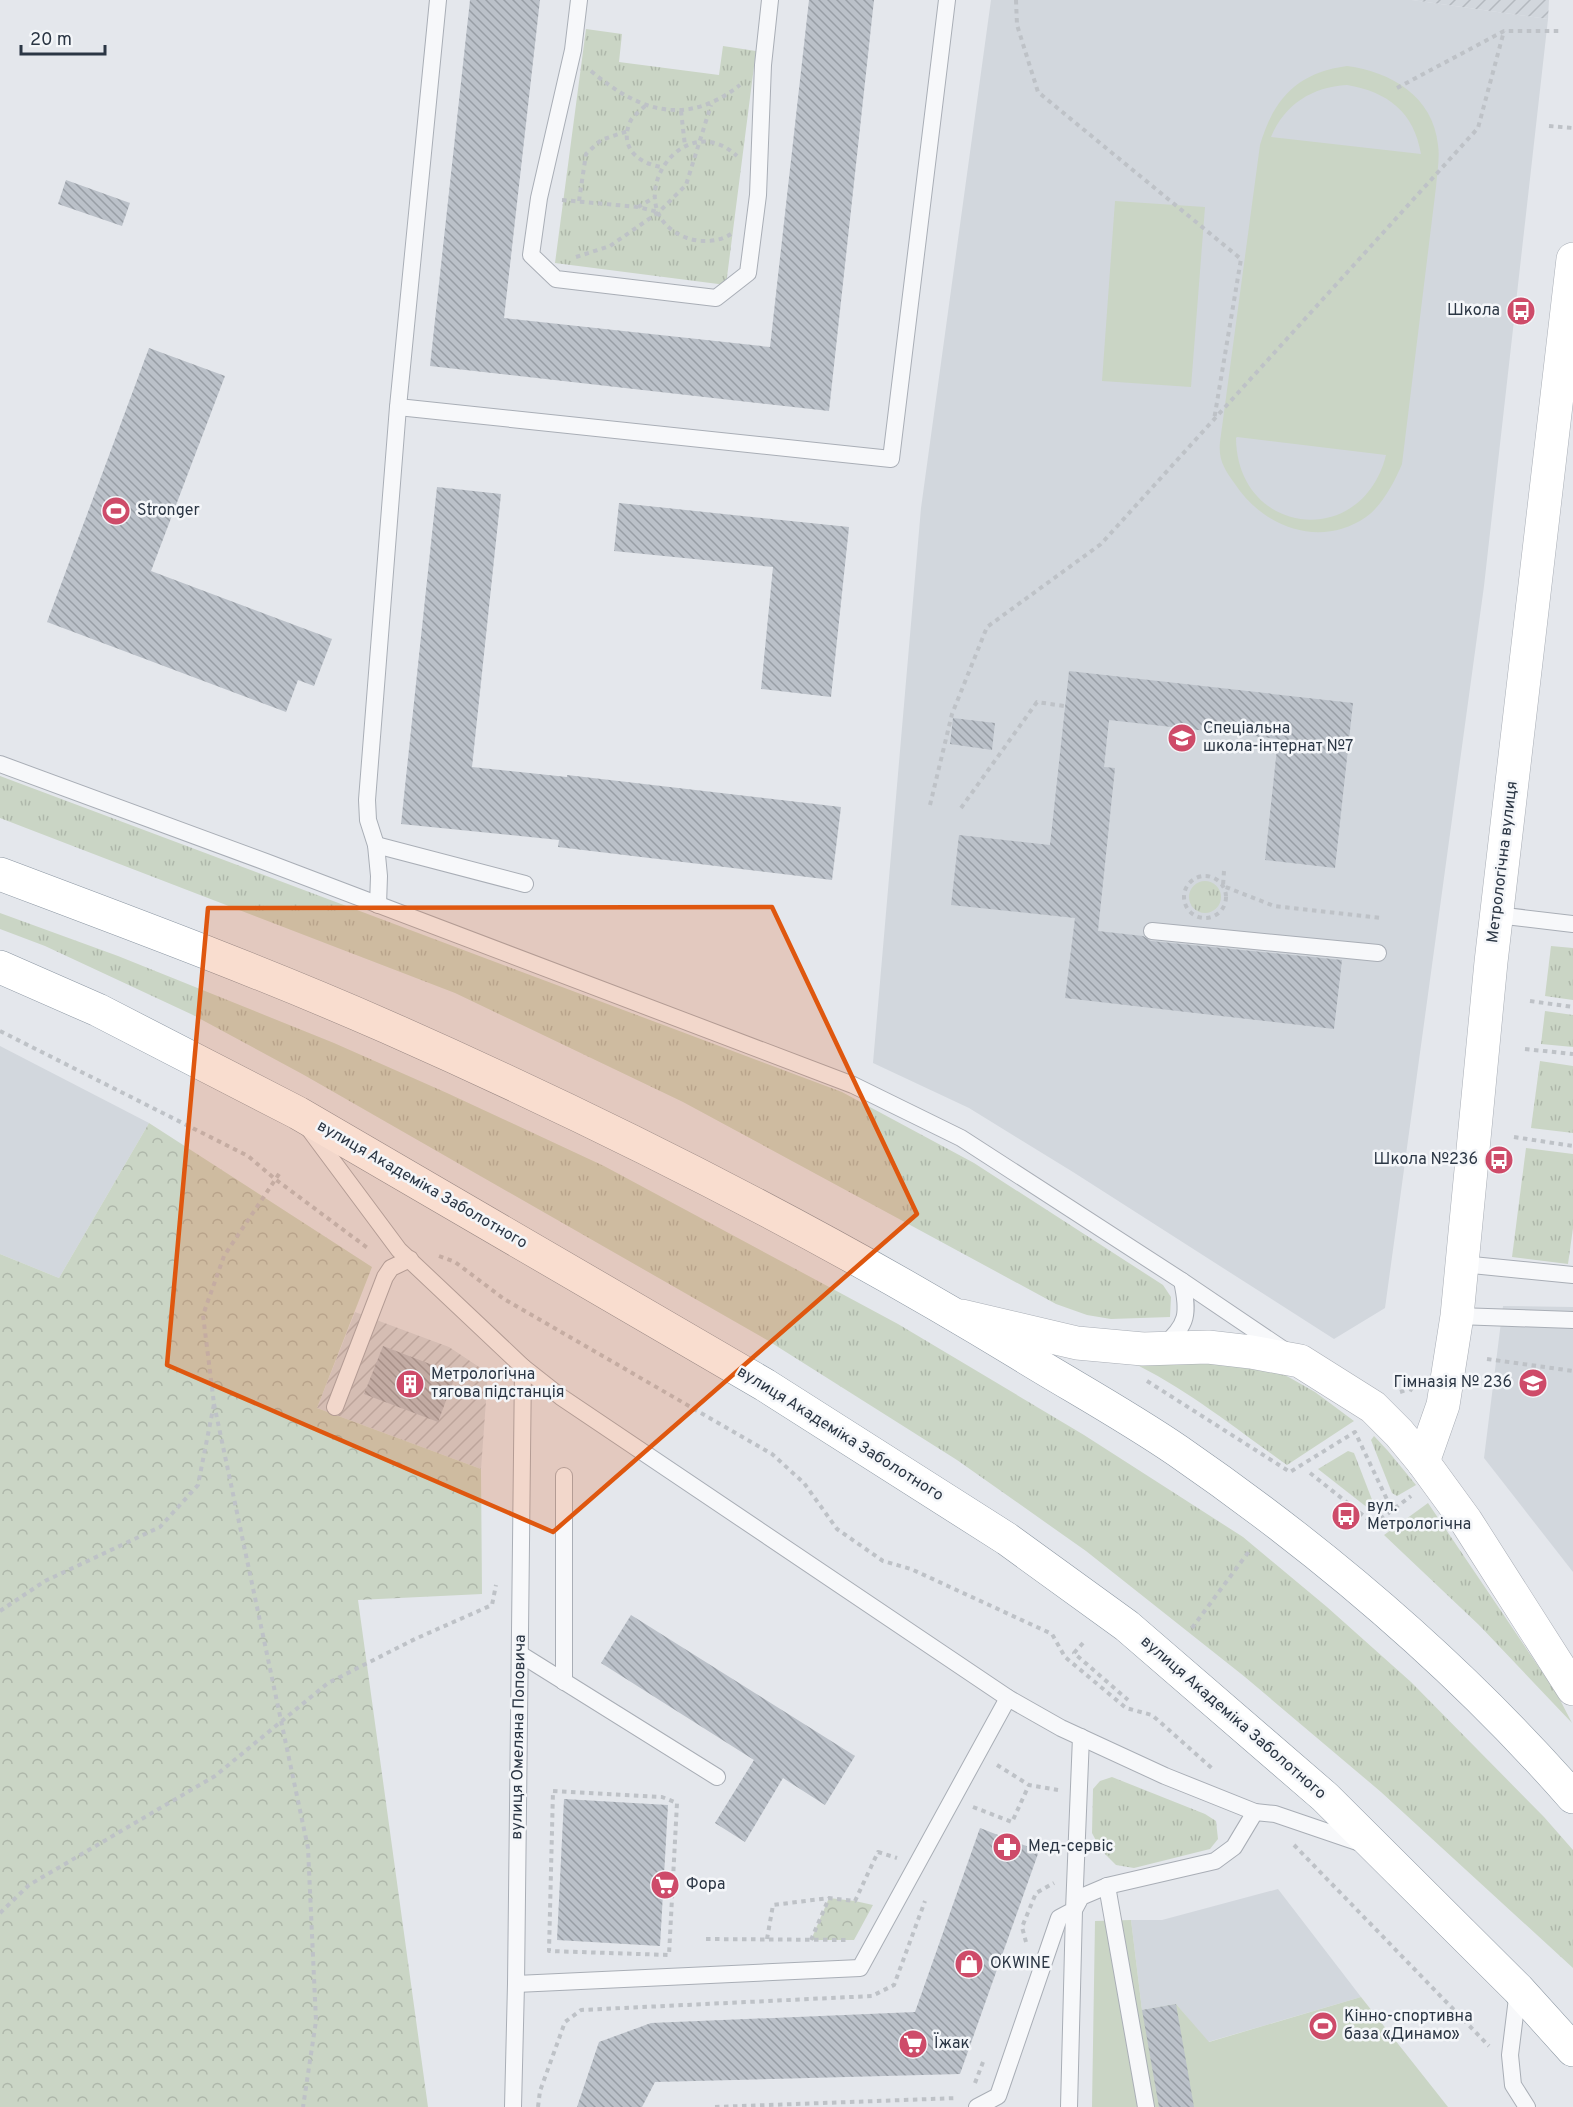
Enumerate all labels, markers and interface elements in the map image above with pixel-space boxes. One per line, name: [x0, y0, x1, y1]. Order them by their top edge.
scale bar: [21, 18, 105, 56]
text: 20 m: [30, 29, 72, 52]
bus stop icon: Школа: [1505, 295, 1537, 327]
place label: Школа: [1447, 301, 1500, 321]
sports icon: Stronger: [100, 495, 132, 527]
place label: Stronger: [137, 501, 200, 521]
place label: Спеціальна школа-інтернат №7: [1203, 719, 1353, 757]
school or university icon: Спеціальна школа-інтернат №7: [1166, 722, 1198, 754]
street label: Метрологічна вулиця: [1483, 780, 1523, 944]
street label: вулиця Академіка Заболотного: [313, 1116, 531, 1254]
bus stop icon: Школа №236: [1483, 1144, 1515, 1176]
place label: Школа №236: [1374, 1150, 1478, 1170]
street label: вулиця Академіка Заболотного: [733, 1362, 947, 1506]
place label: Метрологічна тягова підстанція: [431, 1365, 565, 1403]
school or university icon: Гімназія № 236: [1517, 1367, 1549, 1399]
building icon: Метрологічна тягова підстанція: [394, 1368, 426, 1400]
place label: Гімназія № 236: [1393, 1373, 1512, 1393]
place label: вул. Метрологічна: [1367, 1497, 1471, 1535]
bus stop icon: вул. Метрологічна: [1330, 1500, 1362, 1532]
street label: вулиця Академіка Заболотного: [1136, 1632, 1330, 1804]
street label: вулиця Омеляна Поповича: [507, 1634, 531, 1840]
pharmacy icon: Мед-сервіс: [991, 1831, 1023, 1863]
place label: Мед-сервіс: [1028, 1837, 1114, 1857]
supermarket icon: Фора: [649, 1869, 681, 1901]
place label: Фора: [686, 1875, 725, 1895]
shop icon: OKWINE: [953, 1948, 985, 1980]
place label: OKWINE: [990, 1954, 1051, 1974]
place label: Кінно-спортивна база «Динамо»: [1344, 2007, 1473, 2045]
sports icon: Кінно-спортивна база «Динамо»: [1307, 2010, 1339, 2042]
supermarket icon: Їжак: [897, 2028, 929, 2060]
place label: Їжак: [934, 2032, 970, 2054]

